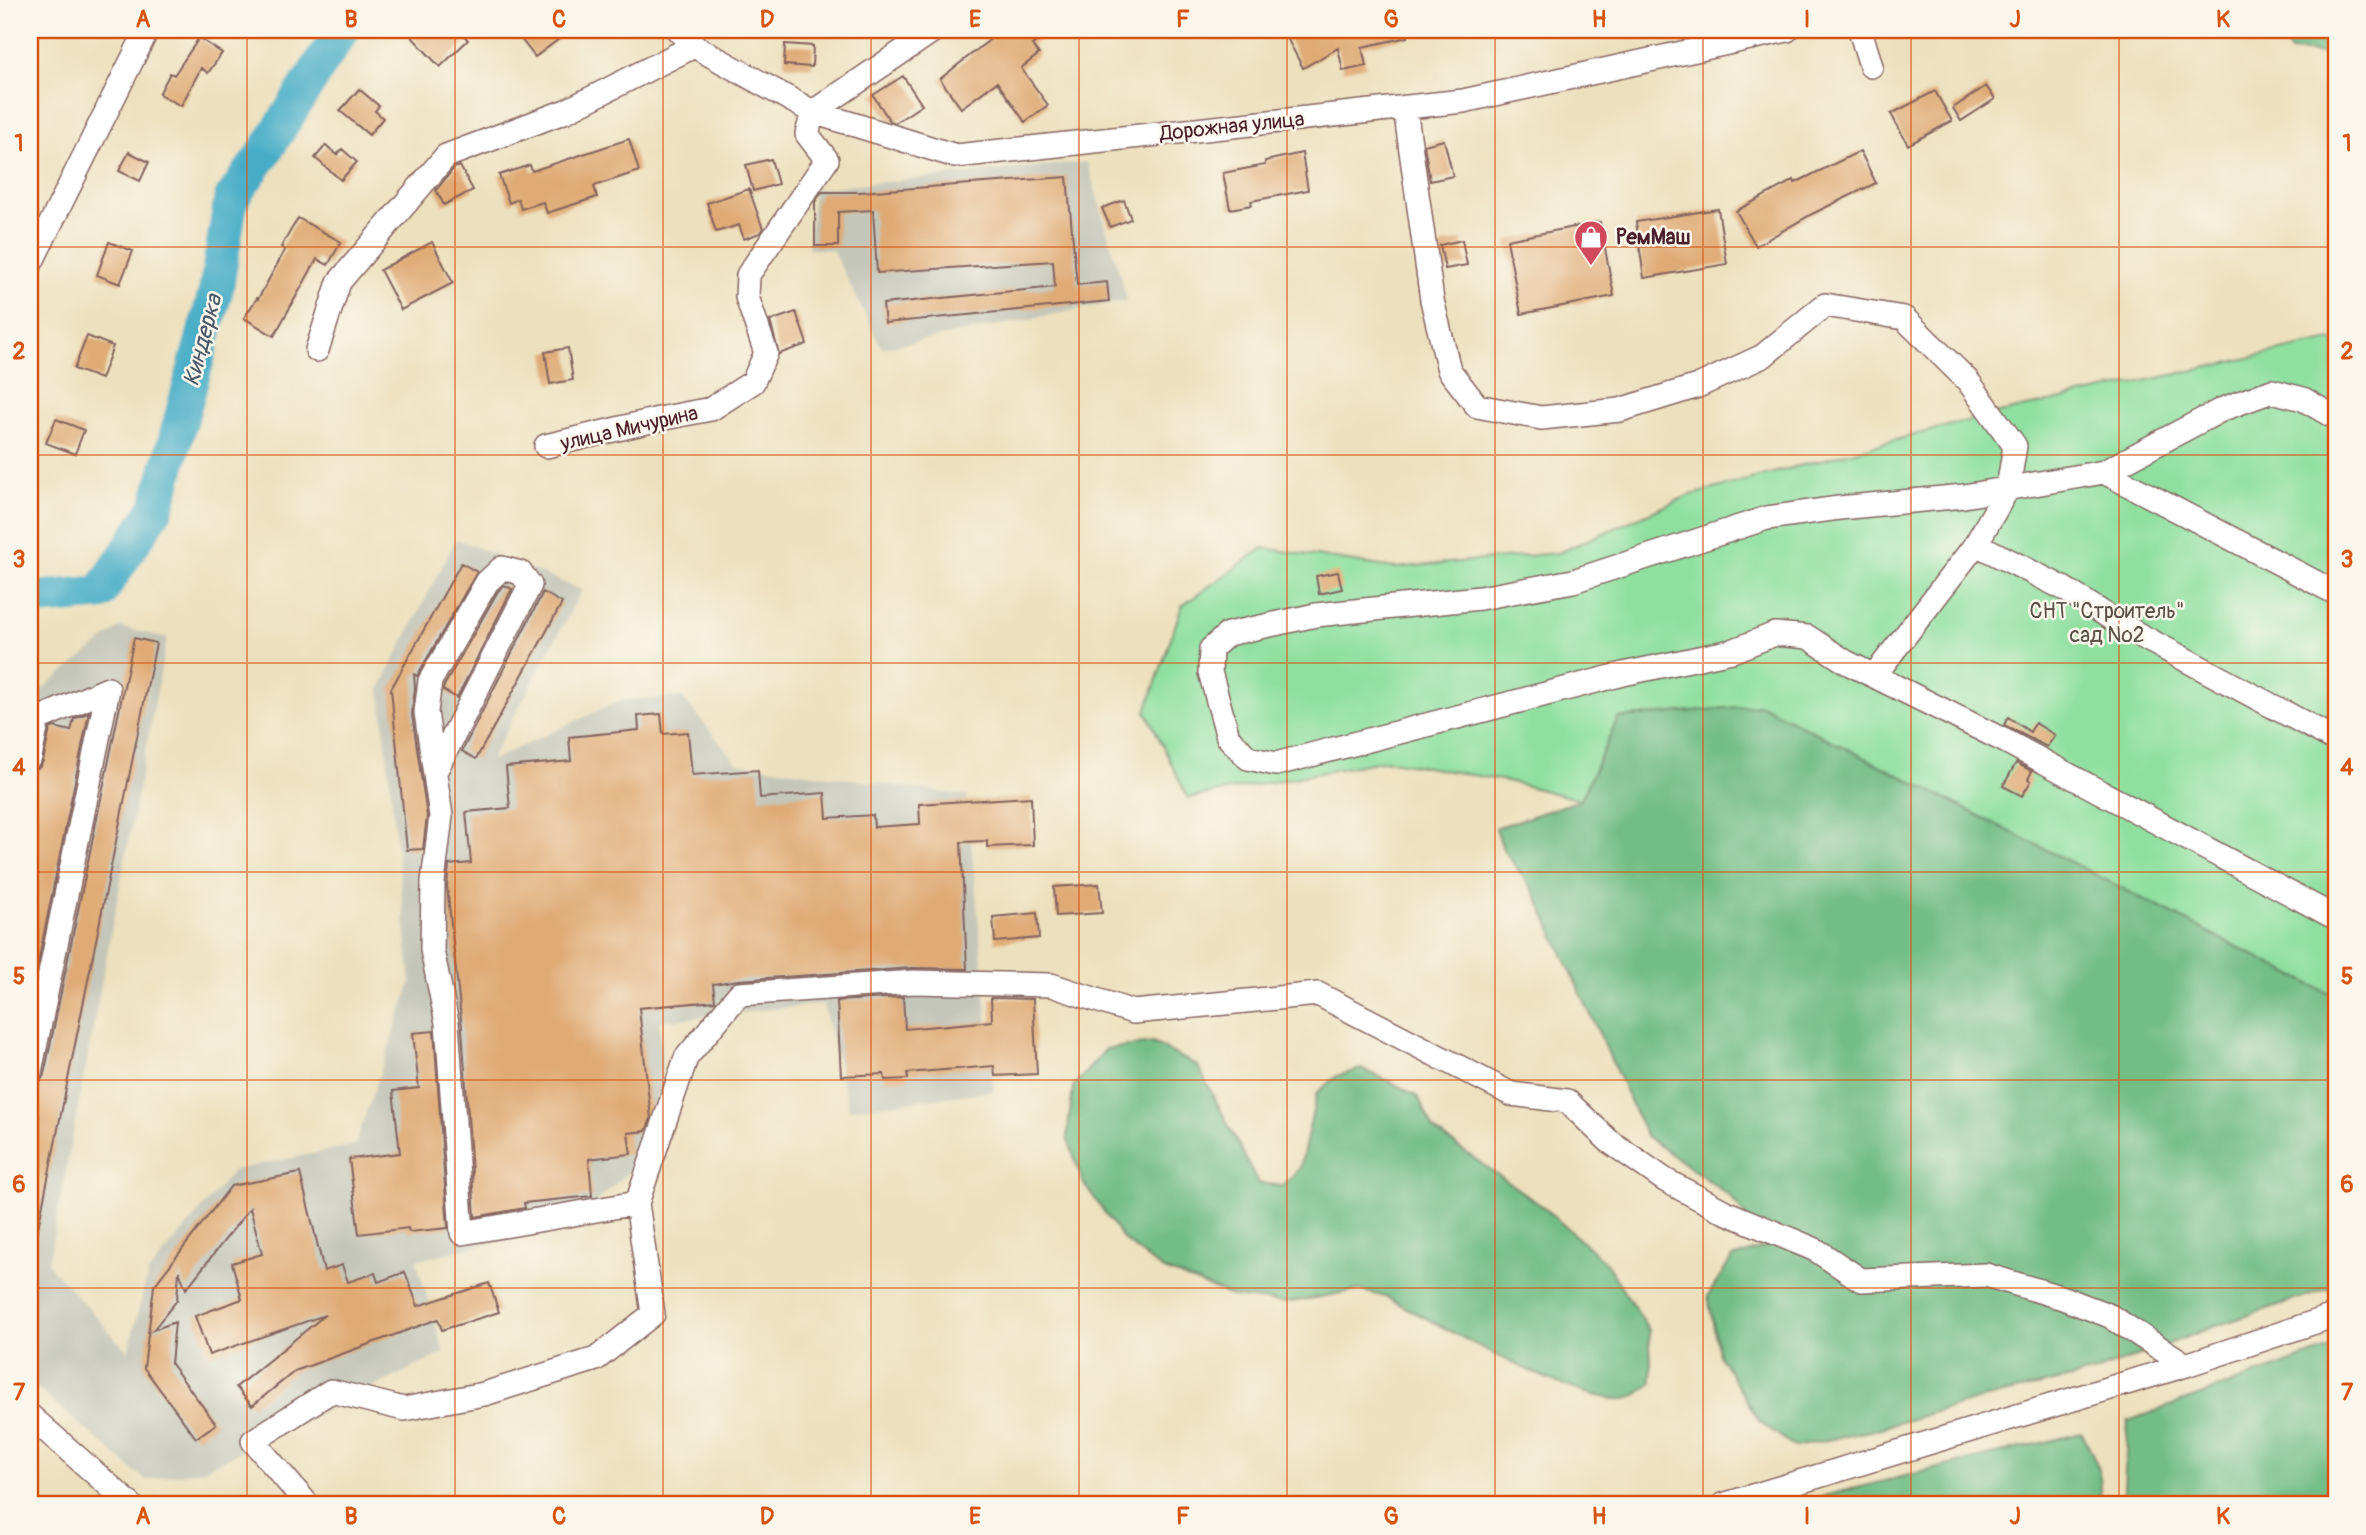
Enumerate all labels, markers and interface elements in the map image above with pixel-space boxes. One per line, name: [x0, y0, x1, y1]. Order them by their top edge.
text: A: [136, 5, 151, 34]
text: B: [344, 5, 358, 34]
text: C: [552, 5, 566, 34]
text: D: [760, 5, 774, 34]
text: E: [969, 5, 981, 34]
text: F: [1176, 5, 1190, 34]
text: G: [1383, 5, 1399, 34]
text: H: [1592, 5, 1606, 34]
text: I: [1804, 5, 1810, 34]
text: J: [2009, 5, 2021, 34]
text: K: [2216, 5, 2230, 34]
street label: Дорожная улица: [1157, 105, 1306, 148]
text: 1: [15, 129, 24, 158]
text: 1: [2343, 129, 2352, 158]
shop icon: РемМаш: [1572, 218, 1610, 267]
place label: РемМаш: [1616, 224, 1691, 251]
water label: Киндерка: [176, 290, 229, 389]
text: 2: [13, 337, 26, 366]
text: 2: [2341, 337, 2354, 366]
street label: улица Мичурина: [557, 400, 701, 458]
text: 3: [13, 545, 25, 574]
text: 3: [2341, 545, 2353, 574]
park label: СНТ "Строитель" сад №2: [2029, 598, 2185, 649]
text: 4: [12, 753, 26, 782]
text: 4: [2340, 753, 2354, 782]
text: 5: [13, 962, 25, 991]
text: 5: [2341, 962, 2353, 991]
text: 6: [12, 1170, 26, 1199]
text: 6: [2340, 1170, 2354, 1199]
text: 7: [13, 1378, 26, 1407]
text: 7: [2341, 1378, 2354, 1407]
text: A: [136, 1502, 151, 1531]
text: B: [344, 1502, 358, 1531]
text: C: [552, 1502, 566, 1531]
text: D: [760, 1502, 774, 1531]
text: E: [969, 1502, 981, 1531]
text: F: [1176, 1502, 1190, 1531]
text: G: [1383, 1502, 1399, 1531]
text: H: [1592, 1502, 1606, 1531]
text: I: [1804, 1502, 1810, 1531]
text: J: [2009, 1502, 2021, 1531]
text: K: [2216, 1502, 2230, 1531]

